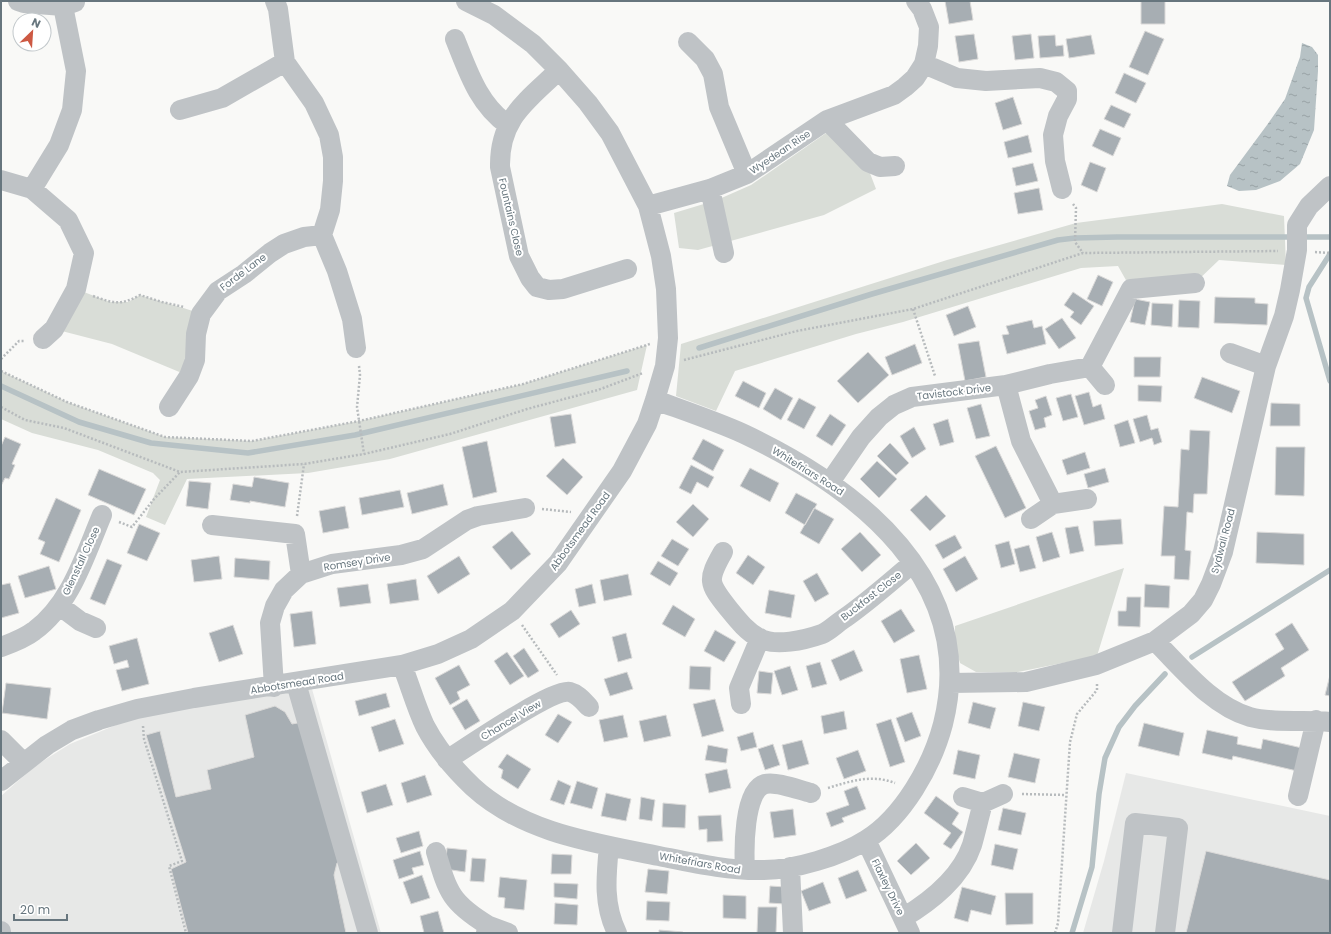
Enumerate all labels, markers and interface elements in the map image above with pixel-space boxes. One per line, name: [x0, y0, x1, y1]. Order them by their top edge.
north arrow: [12, 12, 52, 52]
text: N: [29, 14, 43, 32]
street label: Wyedean Rise: [747, 126, 813, 178]
street label: Fountains Close: [495, 177, 527, 257]
street label: Forde Lane: [217, 250, 269, 294]
street label: Tavistock Drive: [916, 380, 992, 404]
street label: Whitefriars Road: [769, 443, 847, 499]
street label: Abbotsmead Road: [546, 488, 614, 574]
street label: Sydwall Road: [1207, 507, 1239, 575]
street label: Glenstall Close: [59, 524, 103, 598]
street label: Romsey Drive: [322, 549, 392, 575]
street label: Buckfast Close: [837, 568, 905, 624]
street label: Abbotsmead Road: [249, 668, 345, 698]
street label: Chancel View: [478, 696, 545, 744]
street label: Whitefriars Road: [658, 848, 742, 878]
street label: Flaxley Drive: [868, 856, 908, 918]
scale bar: [14, 896, 67, 922]
text: 20 m: [20, 901, 50, 918]

